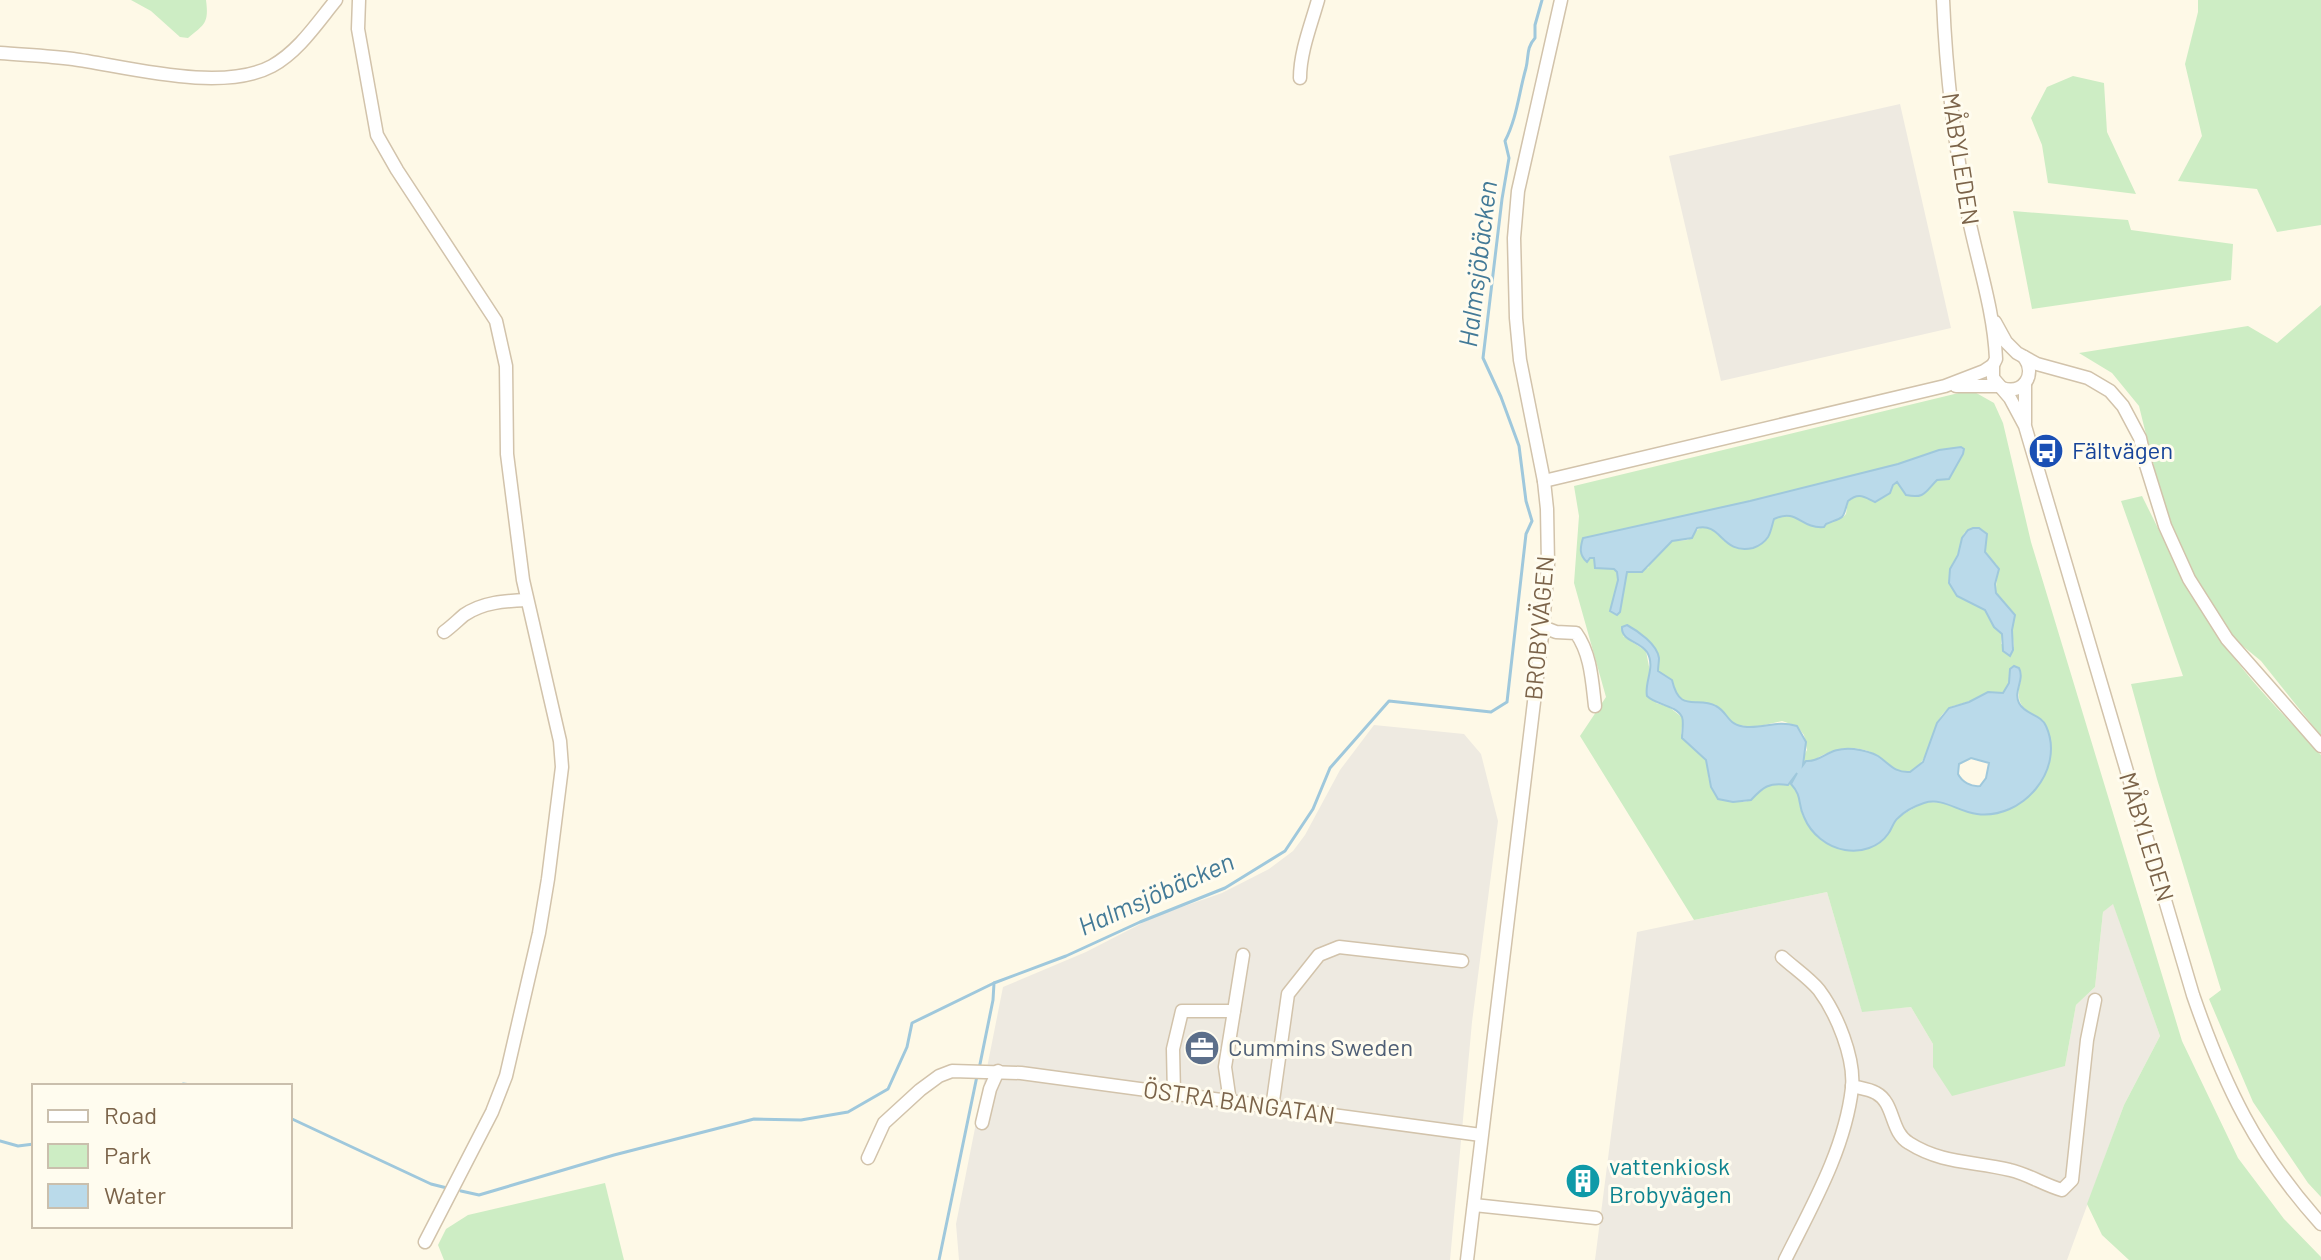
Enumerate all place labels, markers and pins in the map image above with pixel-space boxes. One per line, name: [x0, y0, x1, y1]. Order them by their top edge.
bus stop icon: Fältvägen: [2027, 432, 2065, 470]
place label: Fältvägen: [2072, 435, 2173, 464]
office icon: Cummins Sweden: [1183, 1029, 1221, 1067]
place label: Cummins Sweden: [1228, 1032, 1413, 1061]
place label: vattenkiosk Brobyvägen: [1609, 1151, 1732, 1208]
building icon: vattenkiosk Brobyvägen: [1564, 1162, 1602, 1200]

